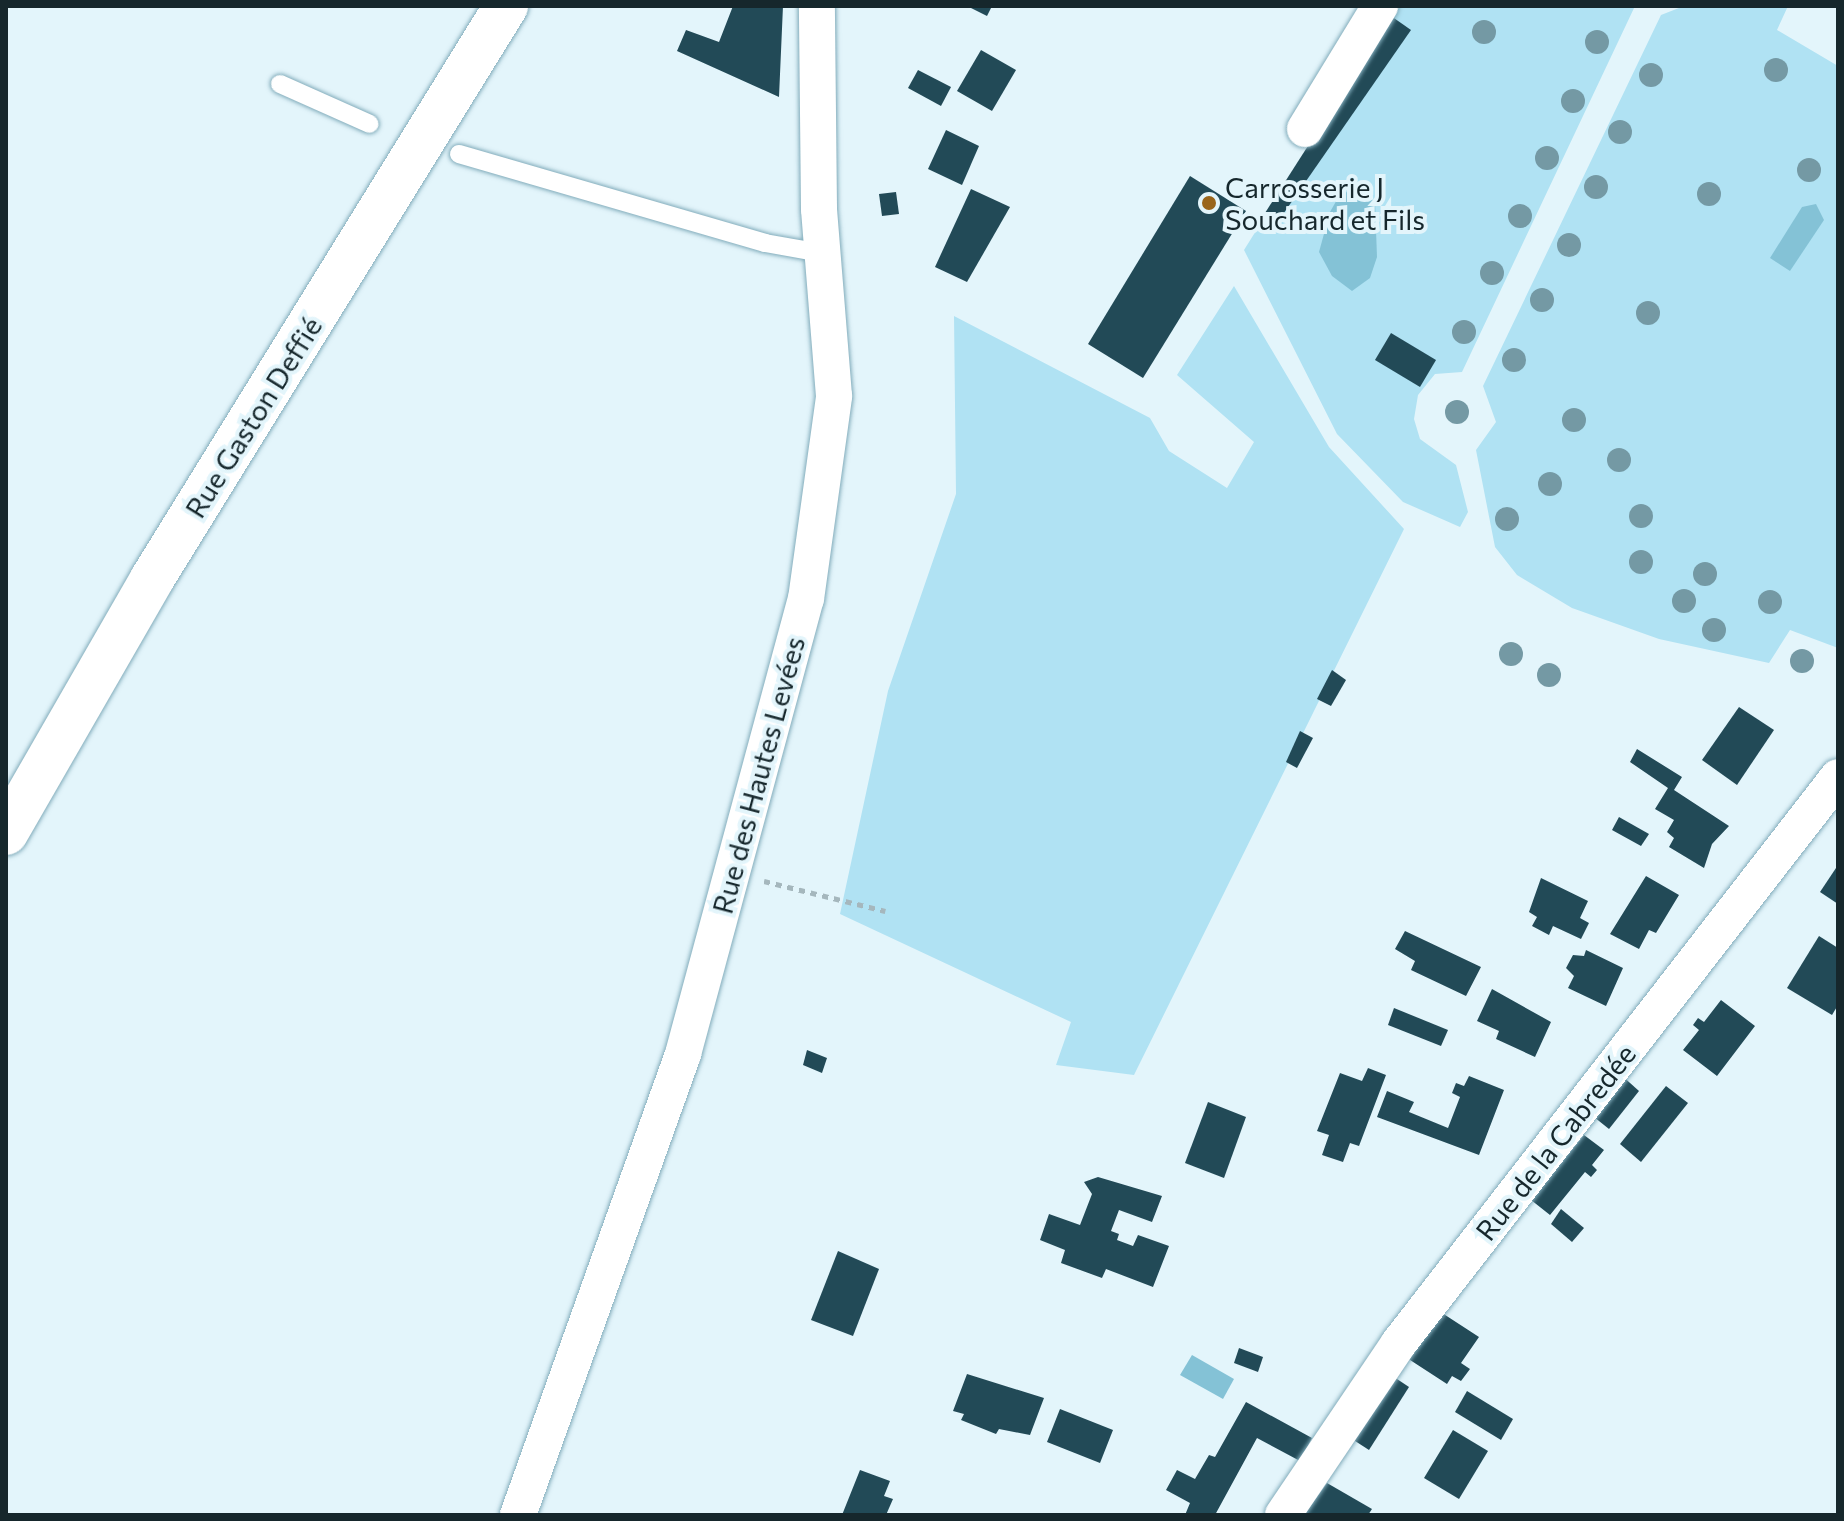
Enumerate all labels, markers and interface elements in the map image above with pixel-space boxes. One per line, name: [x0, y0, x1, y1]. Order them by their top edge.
place label: Carrosserie J Souchard et Fils: [1225, 170, 1425, 236]
marker: Carrosserie J Souchard et Fils: [1200, 194, 1218, 212]
street label: Rue Gaston Deffié: [178, 310, 328, 524]
street label: Rue des Hautes Levées: [705, 633, 811, 917]
street label: Rue de la Cabredée: [1468, 1037, 1642, 1247]

